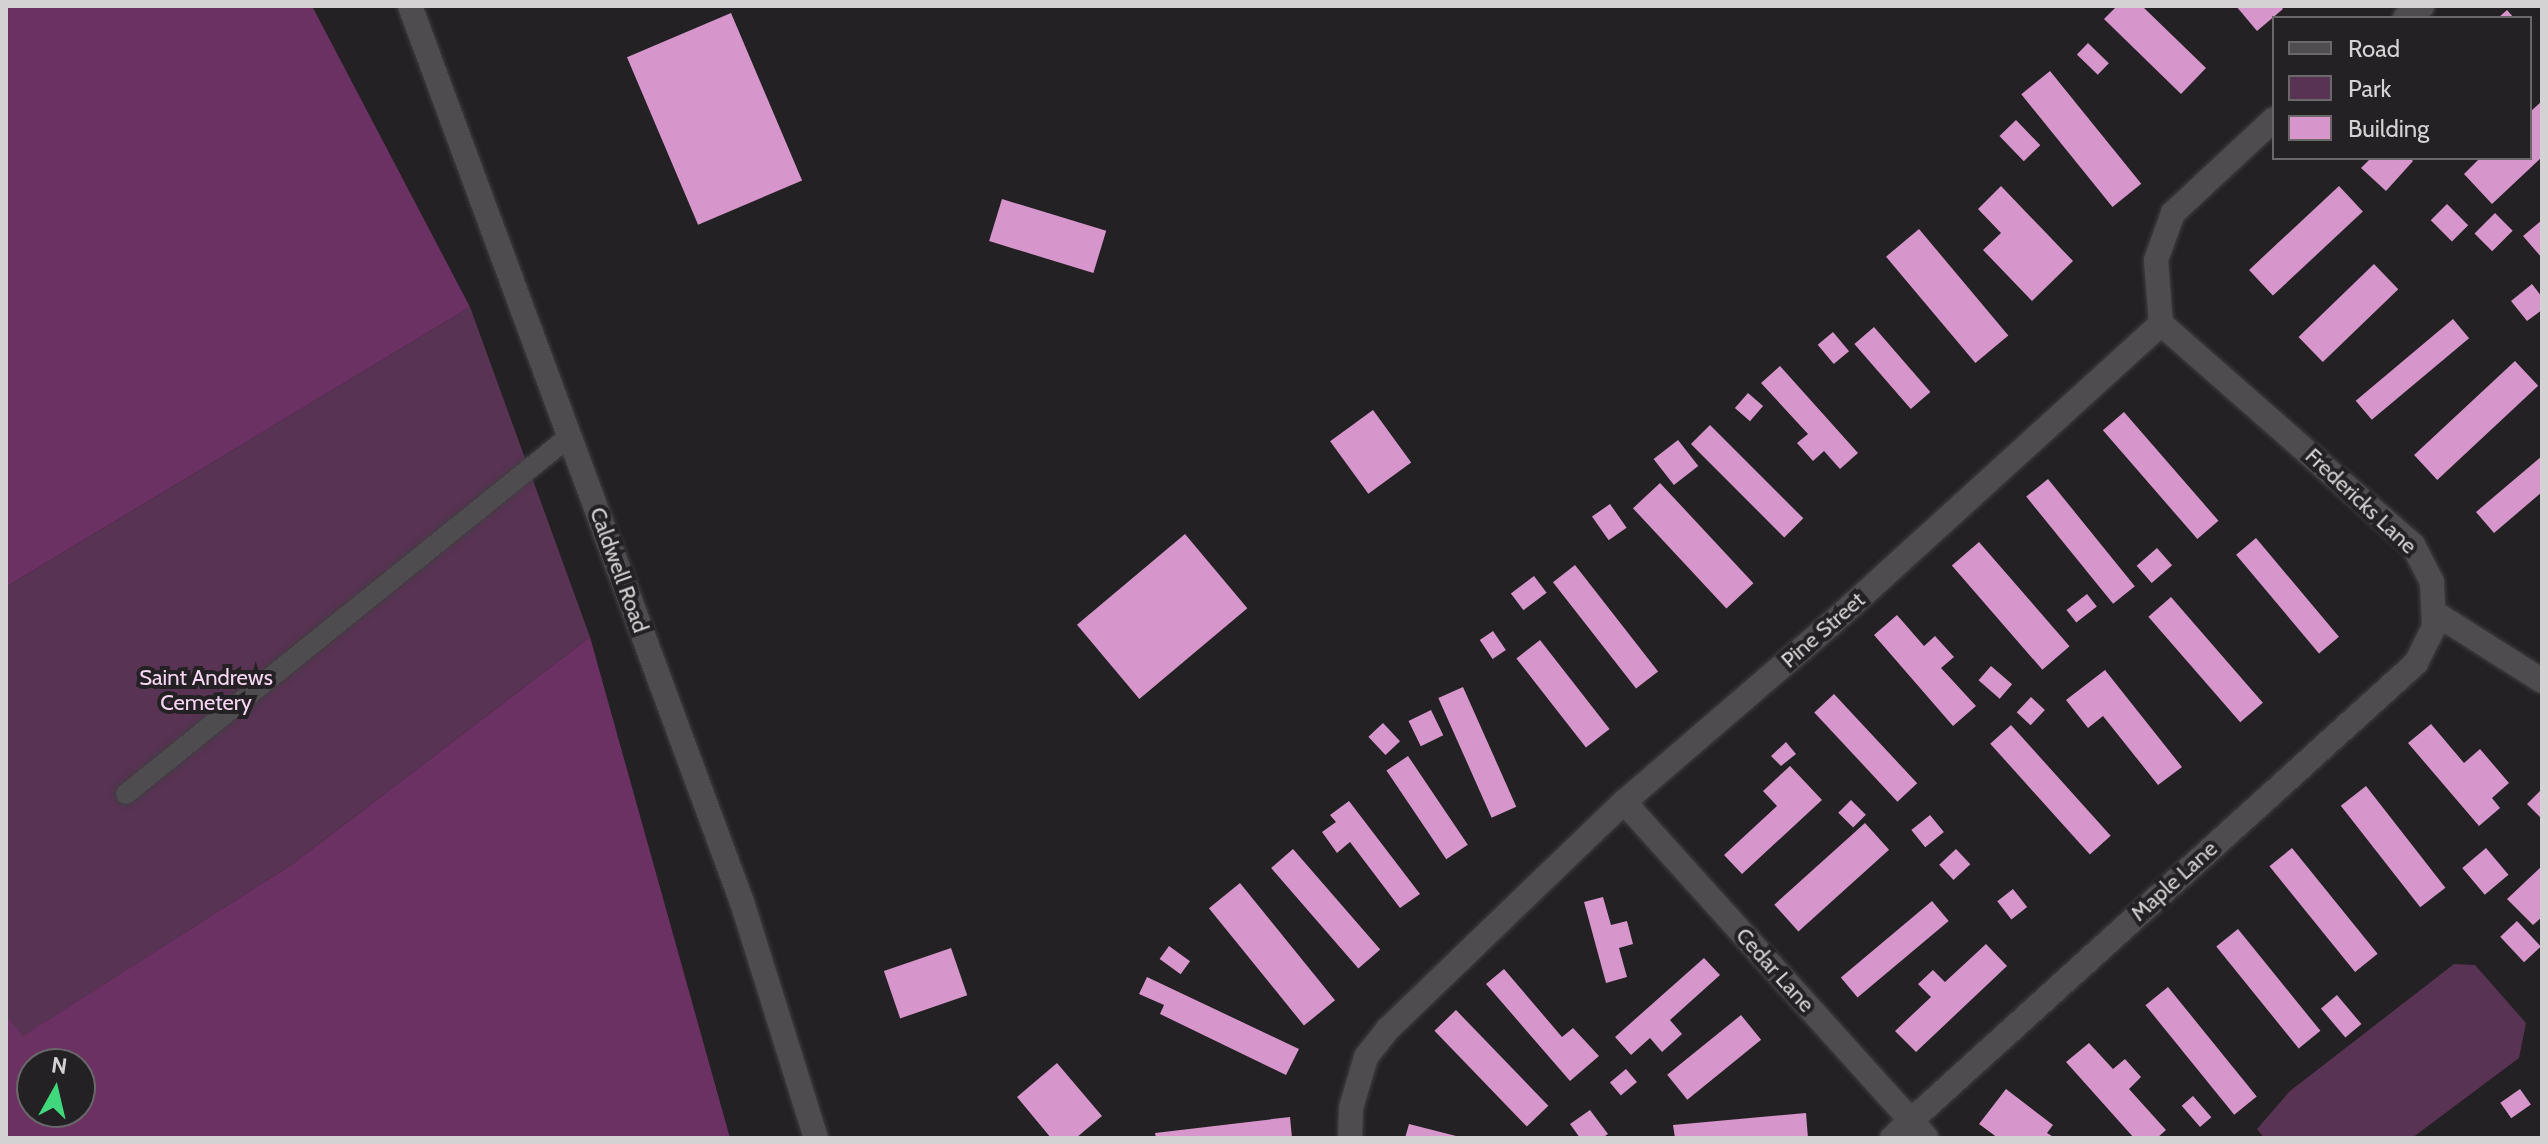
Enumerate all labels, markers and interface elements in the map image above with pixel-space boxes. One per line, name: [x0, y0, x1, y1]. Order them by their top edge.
legend: [2272, 16, 2532, 160]
text: Road: [2348, 34, 2400, 63]
text: Park: [2348, 74, 2391, 103]
text: Building: [2348, 114, 2429, 143]
street label: Fredericks Lane: [2300, 443, 2422, 559]
street label: Caldwell Road: [584, 504, 654, 636]
street label: Pine Street: [1776, 587, 1870, 673]
park label: Saint Andrews Cemetery: [139, 664, 273, 716]
street label: Maple Lane: [2125, 835, 2223, 927]
street label: Cedar Lane: [1730, 922, 1820, 1018]
north arrow: [16, 1048, 96, 1128]
text: N: [50, 1051, 69, 1080]

